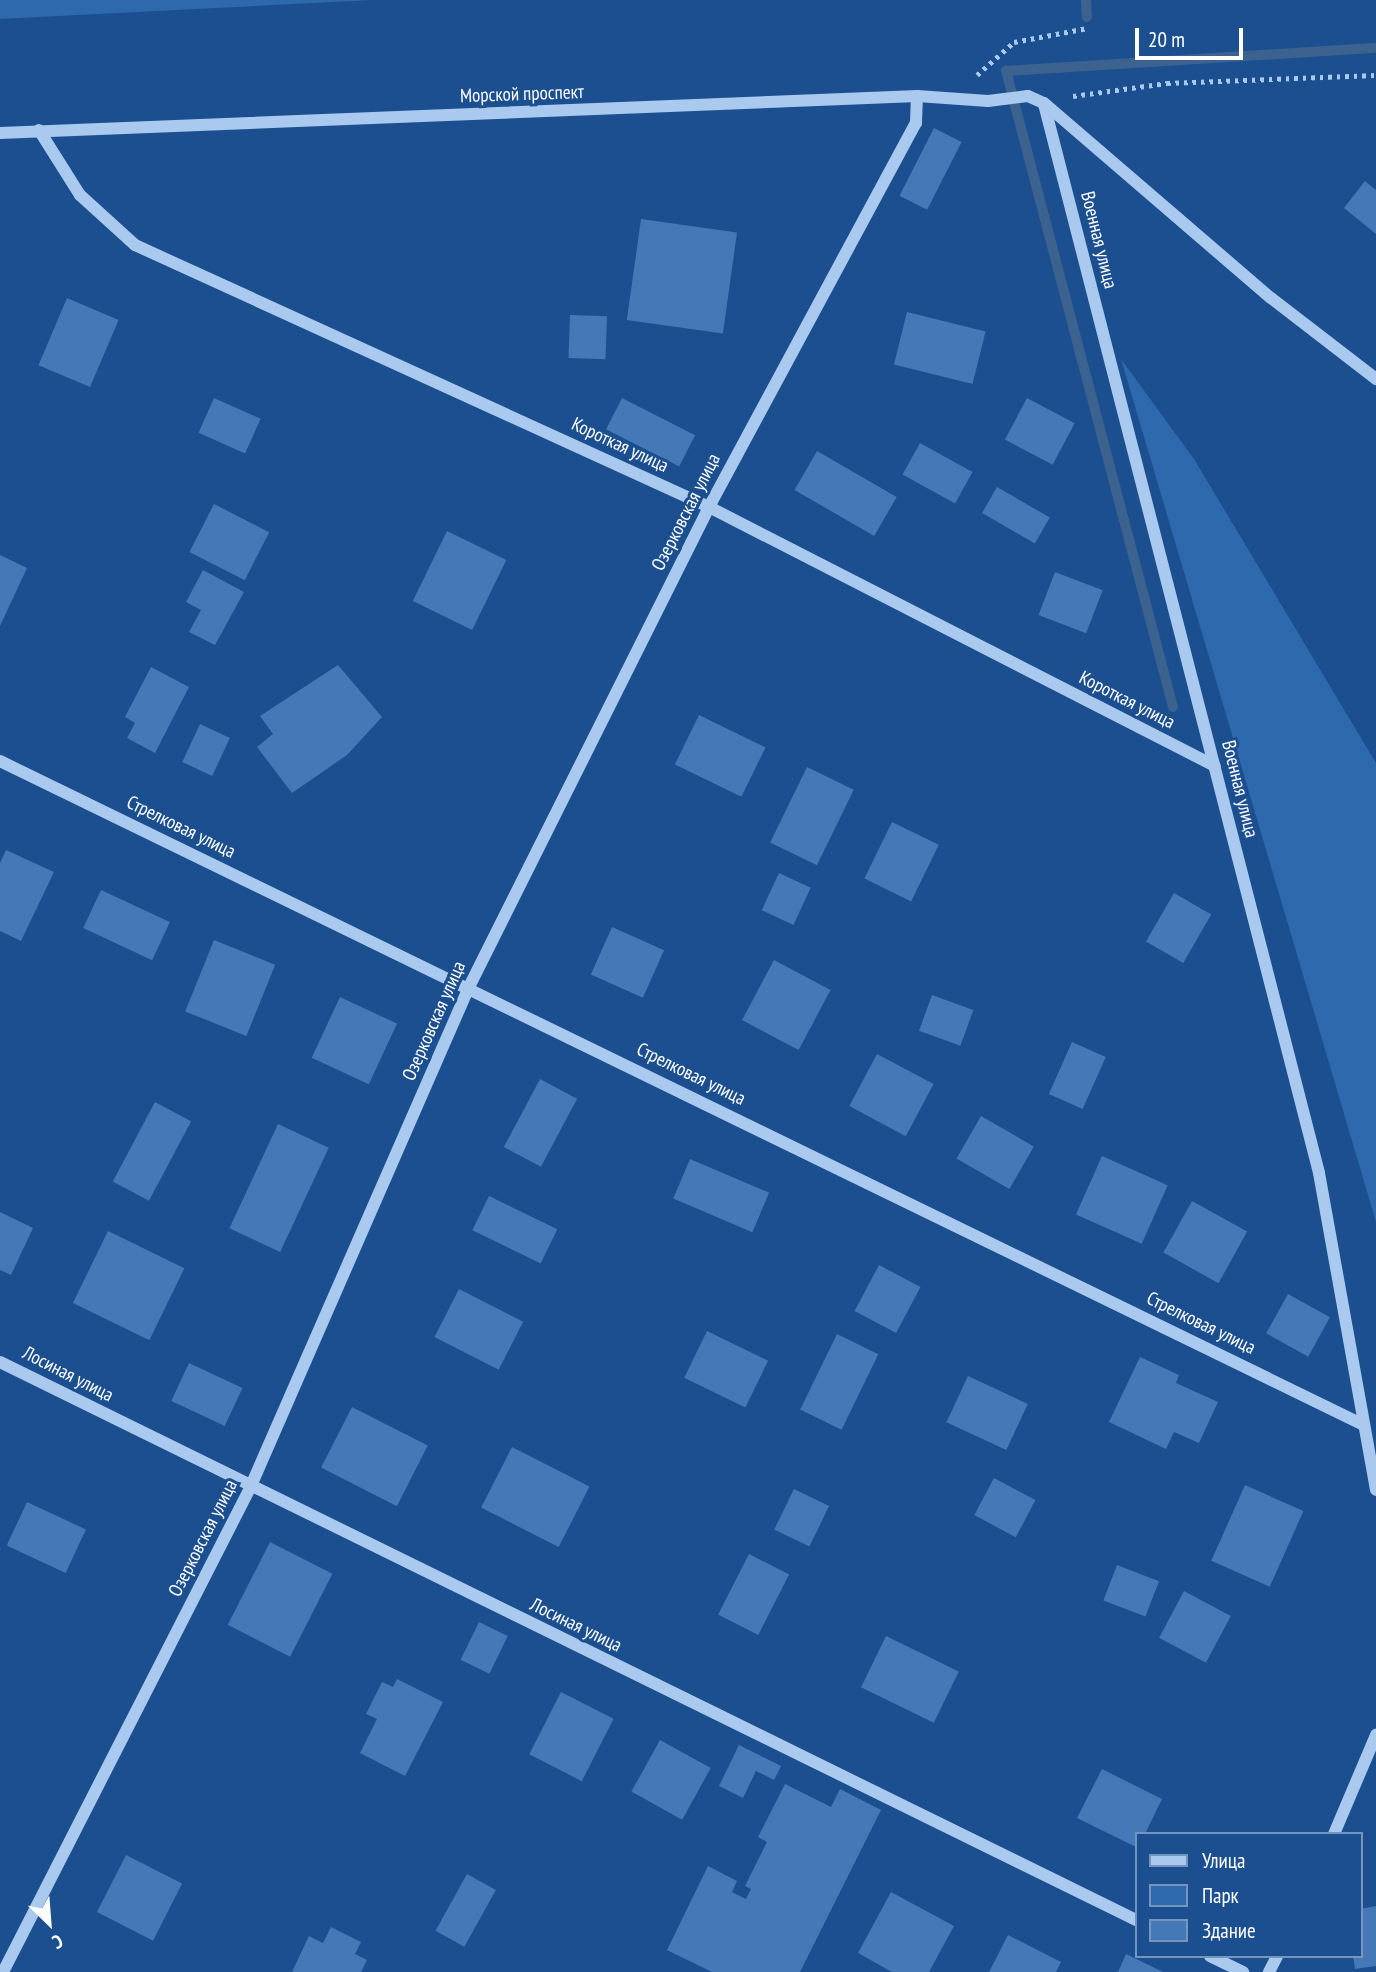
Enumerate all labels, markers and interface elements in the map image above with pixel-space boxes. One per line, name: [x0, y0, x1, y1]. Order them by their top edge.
scale bar: [1138, 14, 1246, 58]
text: 20 m: [1148, 26, 1185, 53]
street label: Морской проспект: [460, 80, 584, 108]
street label: Военная улица: [1076, 189, 1122, 291]
street label: Короткая улица: [568, 413, 672, 477]
street label: Озерковская улица: [647, 450, 725, 574]
street label: Короткая улица: [1075, 666, 1179, 734]
street label: Военная улица: [1217, 738, 1263, 840]
street label: Стрелковая улица: [123, 791, 239, 863]
street label: Озерковская улица: [397, 958, 471, 1084]
street label: Стрелковая улица: [633, 1038, 749, 1110]
street label: Стрелковая улица: [1143, 1287, 1259, 1359]
street label: Лосиная улица: [19, 1341, 117, 1407]
street label: Озерковская улица: [164, 1476, 242, 1600]
street label: Лосиная улица: [526, 1593, 626, 1657]
legend: [1134, 1832, 1362, 1958]
text: Улица: [1202, 1847, 1245, 1874]
text: Парк: [1202, 1882, 1239, 1909]
north arrow: [14, 1888, 84, 1958]
text: Здание: [1202, 1917, 1256, 1944]
text: С: [49, 1929, 67, 1955]

